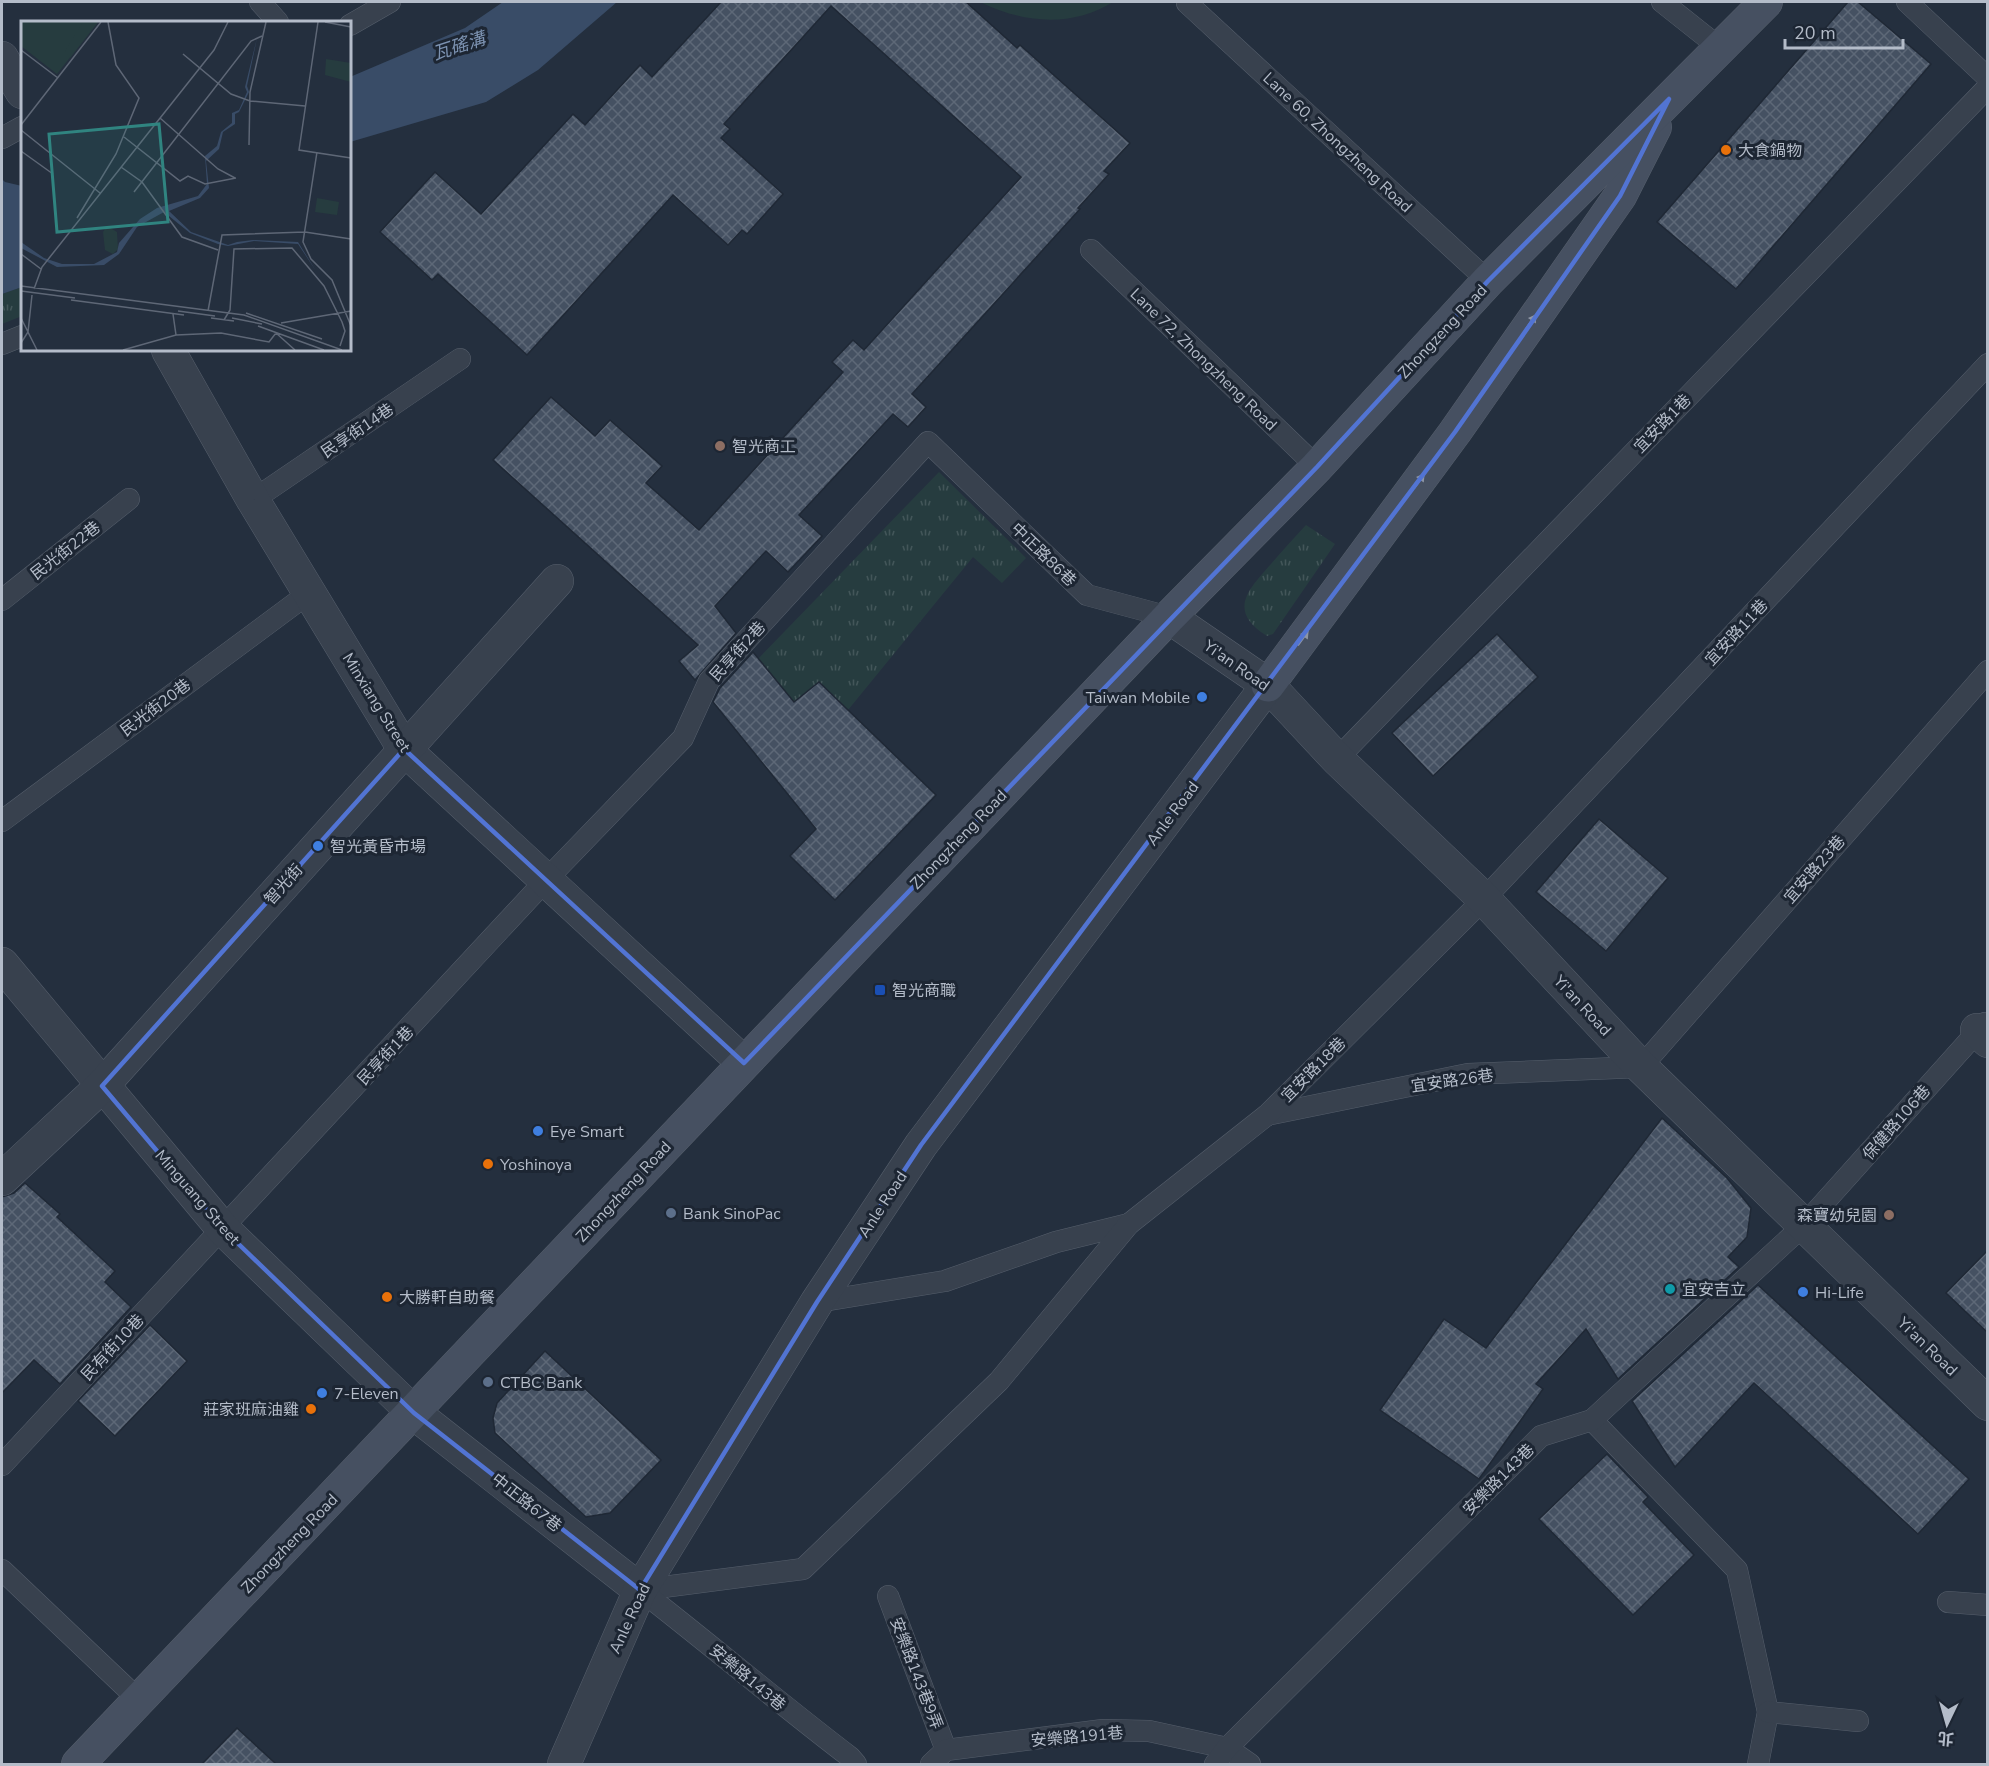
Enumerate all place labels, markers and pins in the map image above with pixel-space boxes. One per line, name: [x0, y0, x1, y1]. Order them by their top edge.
place label: 大食鍋物: [1738, 140, 1802, 162]
marker: 大食鍋物: [1719, 143, 1733, 157]
place label: 智光商工: [732, 436, 796, 458]
marker: 智光商工: [713, 439, 727, 453]
place label: Taiwan Mobile: [1086, 687, 1190, 709]
marker: Taiwan Mobile: [1195, 690, 1209, 704]
place label: 智光黃昏市場: [330, 836, 426, 858]
marker: 智光黃昏市場: [311, 839, 325, 853]
place label: 智光商職: [892, 980, 956, 1002]
marker: 智光商職: [873, 983, 887, 997]
place label: Eye Smart: [550, 1121, 624, 1143]
marker: Eye Smart: [531, 1124, 545, 1138]
place label: Yoshinoya: [499, 1154, 572, 1176]
marker: Yoshinoya: [481, 1157, 495, 1171]
place label: Bank SinoPac: [683, 1203, 781, 1225]
place label: 森寶幼兒園: [1797, 1205, 1877, 1227]
marker: Bank SinoPac: [664, 1206, 678, 1220]
marker: 森寶幼兒園: [1882, 1208, 1896, 1222]
place label: 宜安吉立: [1682, 1279, 1746, 1301]
marker: 宜安吉立: [1663, 1282, 1677, 1296]
place label: Hi-Life: [1815, 1282, 1864, 1304]
marker: Hi-Life: [1796, 1285, 1810, 1299]
place label: 大勝軒自助餐: [399, 1287, 495, 1309]
marker: 大勝軒自助餐: [380, 1290, 394, 1304]
place label: CTBC Bank: [500, 1372, 583, 1394]
marker: CTBC Bank: [481, 1375, 495, 1389]
place label: 7-Eleven: [334, 1383, 399, 1405]
marker: 7-Eleven: [315, 1386, 329, 1400]
place label: 莊家班麻油雞: [203, 1399, 299, 1421]
marker: 莊家班麻油雞: [304, 1402, 318, 1416]

